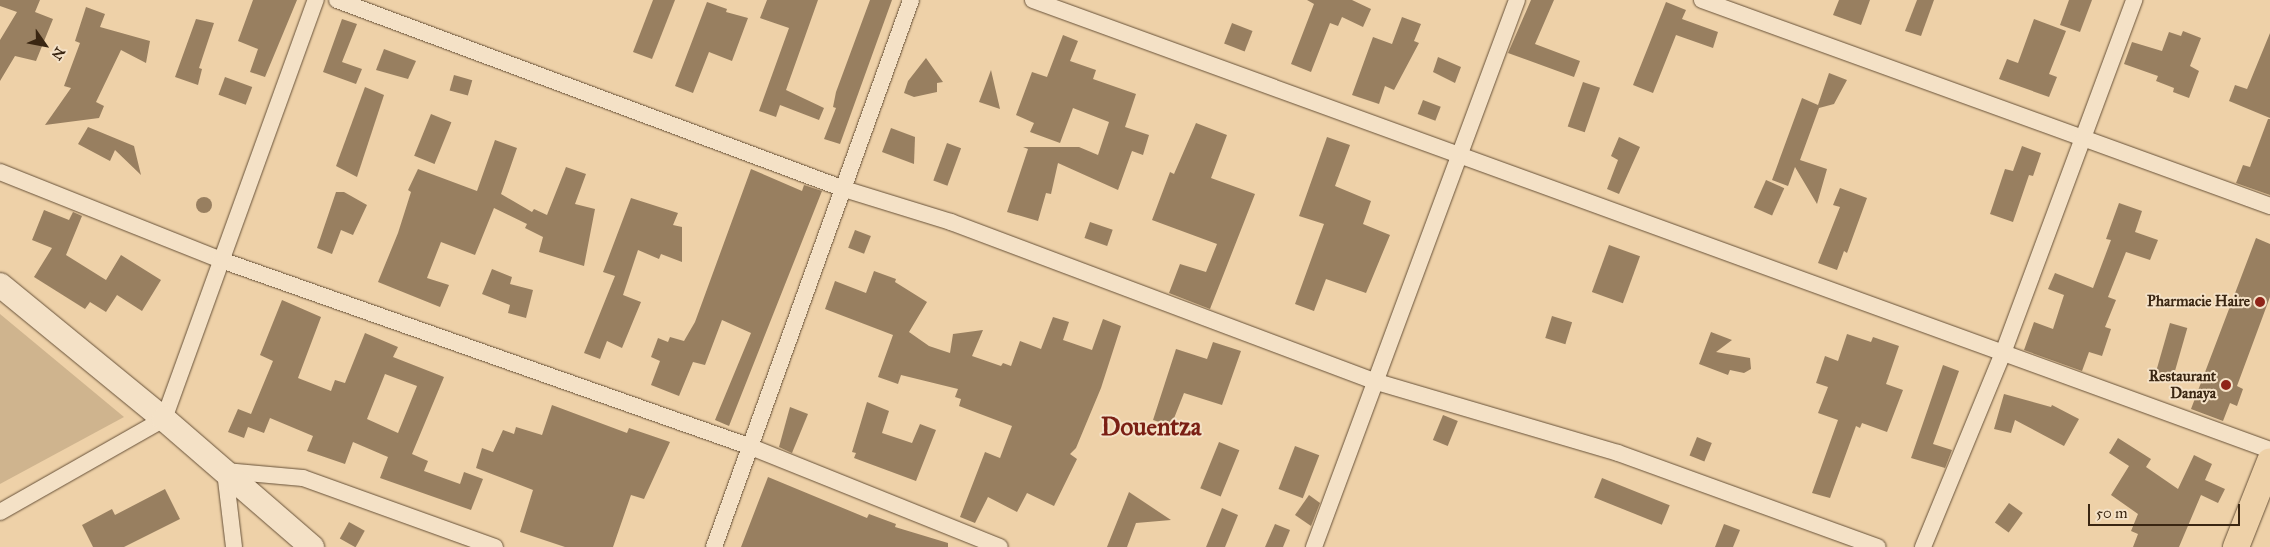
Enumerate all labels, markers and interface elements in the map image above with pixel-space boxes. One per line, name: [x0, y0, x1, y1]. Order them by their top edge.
north arrow: [20, 20, 70, 70]
text: N: [48, 44, 68, 63]
place label: Pharmacie Haire: [2147, 293, 2250, 311]
marker: Pharmacie Haire: [2254, 296, 2266, 308]
place label: Restaurant Danaya: [2149, 367, 2216, 402]
marker: Restaurant Danaya: [2220, 379, 2232, 391]
district label: Douentza: [1101, 412, 1201, 442]
scale bar: [2090, 494, 2242, 526]
text: 50 m: [2096, 504, 2128, 522]

